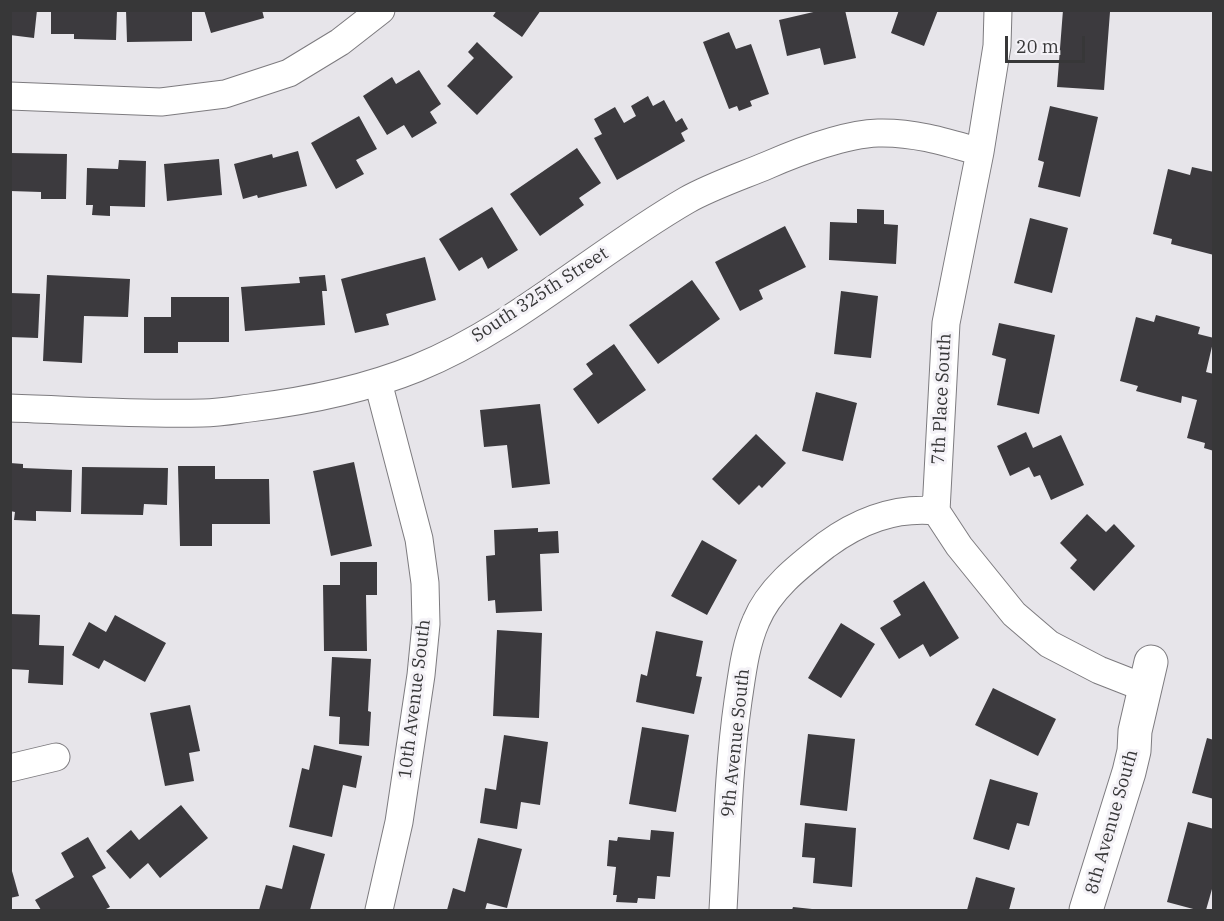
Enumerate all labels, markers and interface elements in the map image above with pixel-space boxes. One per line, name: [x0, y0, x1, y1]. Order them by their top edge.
scale bar: [1008, 24, 1088, 62]
text: 20 m: [1016, 35, 1059, 58]
street label: South 325th Street: [468, 243, 612, 347]
street label: 7th Place South: [928, 333, 956, 465]
street label: 10th Avenue South: [395, 618, 435, 780]
street label: 9th Avenue South: [717, 668, 755, 818]
street label: 8th Avenue South: [1081, 747, 1143, 897]

